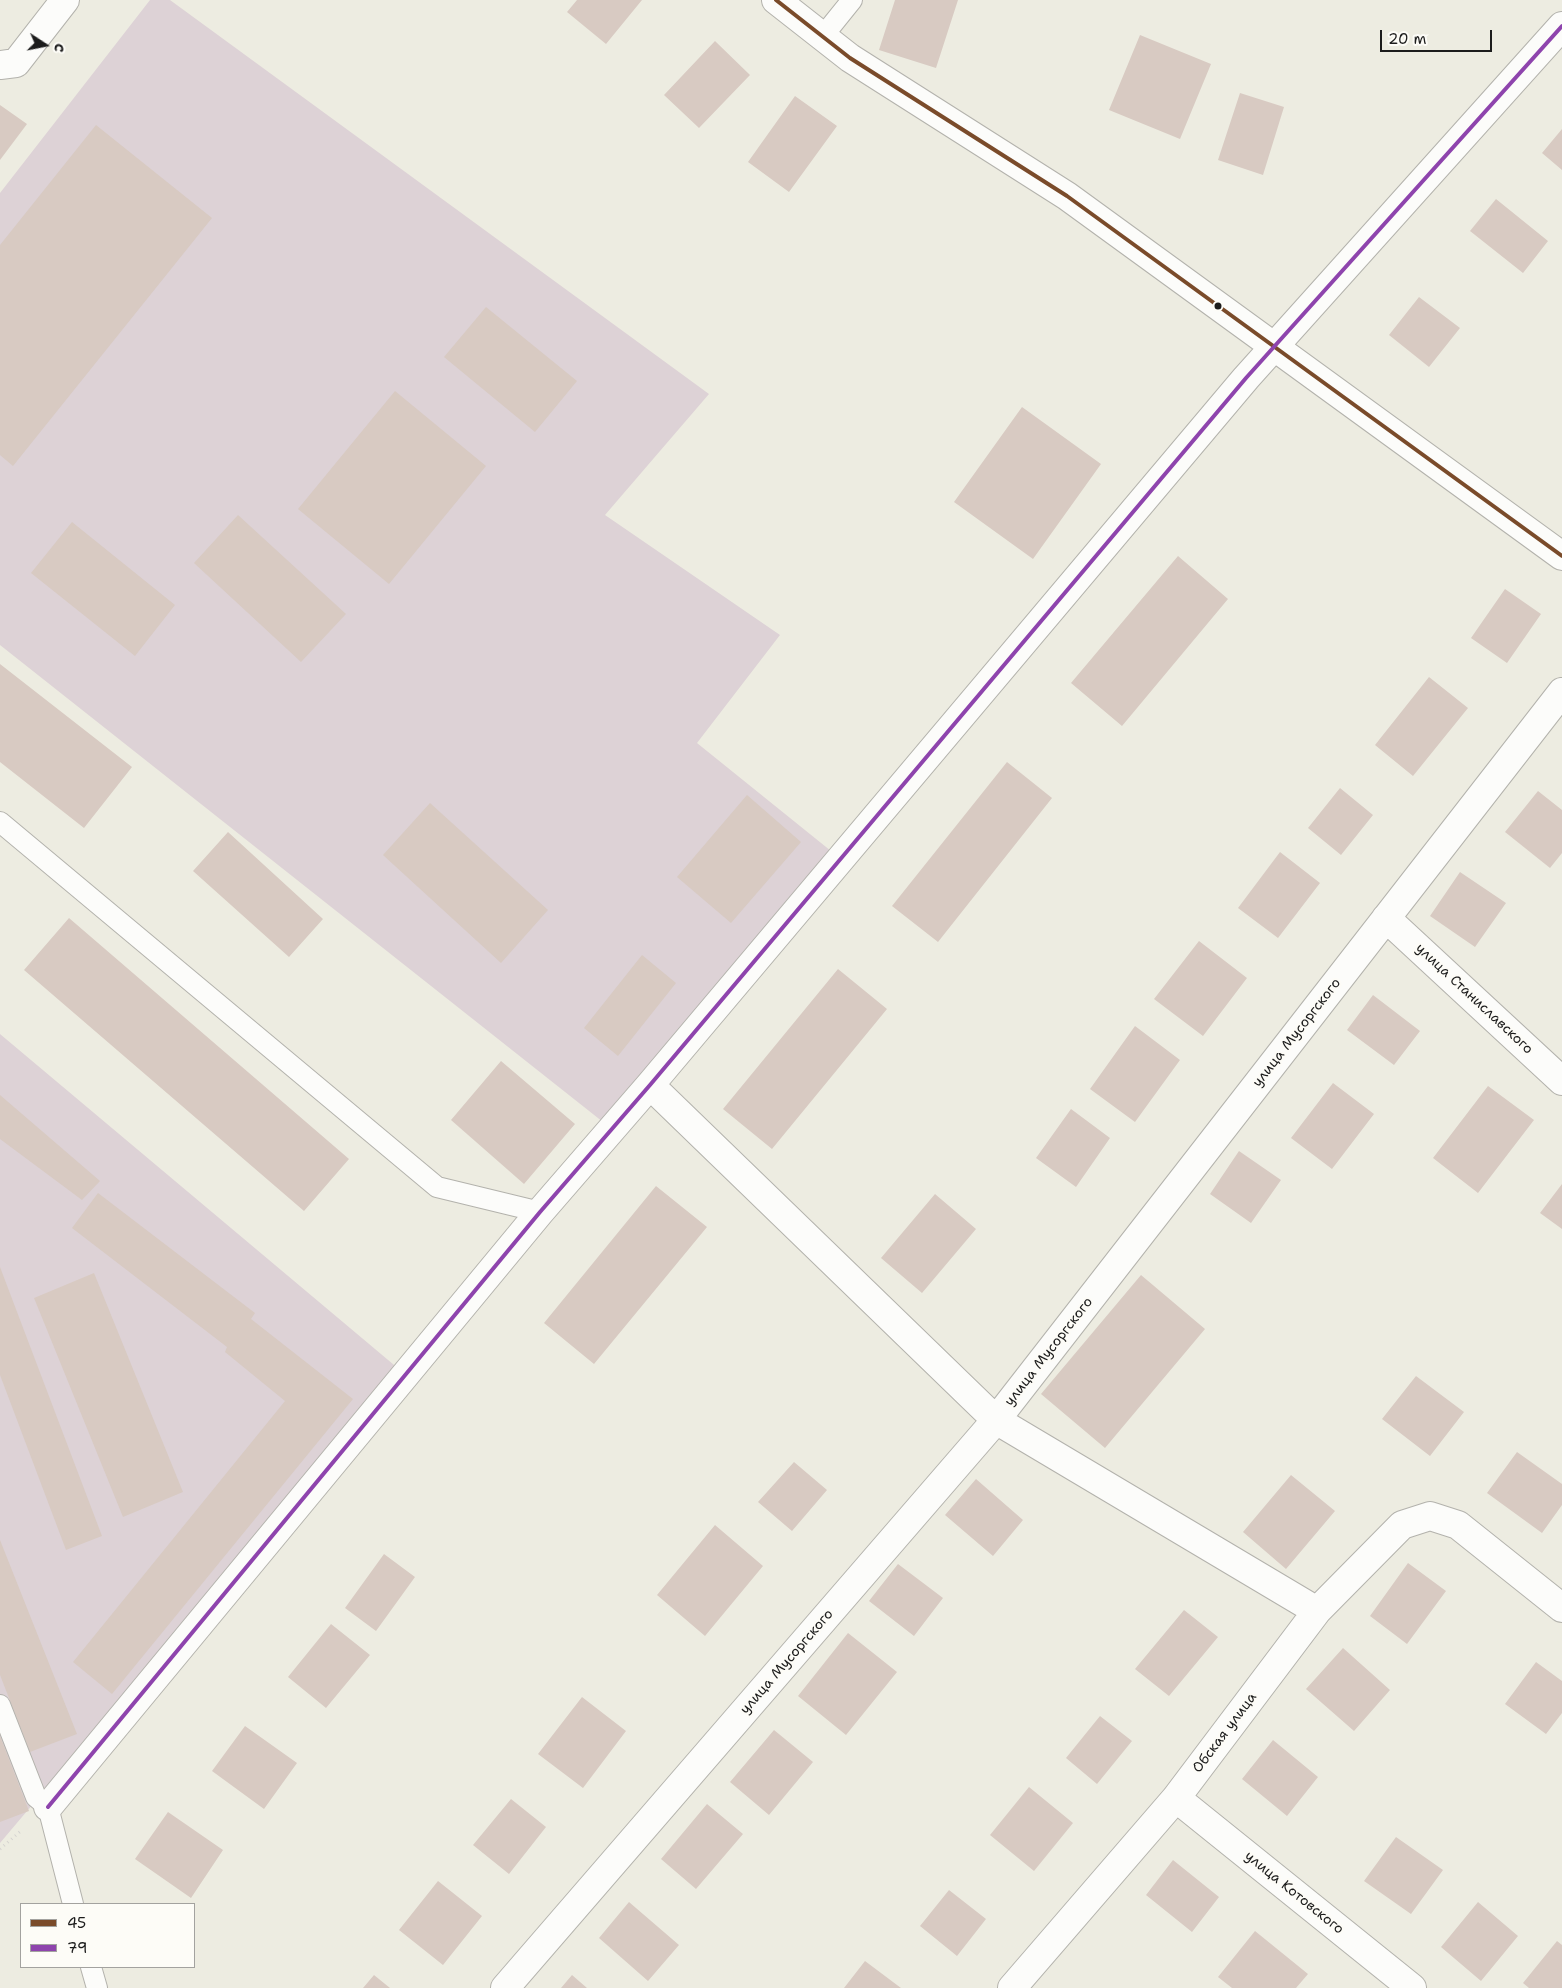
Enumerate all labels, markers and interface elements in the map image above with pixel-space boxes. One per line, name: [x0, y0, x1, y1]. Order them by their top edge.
north arrow: [20, 20, 70, 70]
scale bar: [1382, 20, 1494, 52]
text: 20 m: [1388, 29, 1427, 49]
text: С: [50, 42, 69, 54]
unlabelled marker: [1213, 301, 1223, 311]
street label: улица Станиславского: [1412, 940, 1536, 1058]
street label: улица Мусоргского: [1249, 975, 1345, 1091]
street label: улица Мусоргского: [1001, 1294, 1097, 1410]
street label: улица Мусоргского: [737, 1606, 837, 1718]
street label: Обская улица: [1189, 1690, 1261, 1776]
street label: улица Котовского: [1241, 1848, 1347, 1938]
legend: [20, 1903, 195, 1968]
text: 45: [67, 1913, 86, 1933]
text: 79: [67, 1938, 87, 1958]

